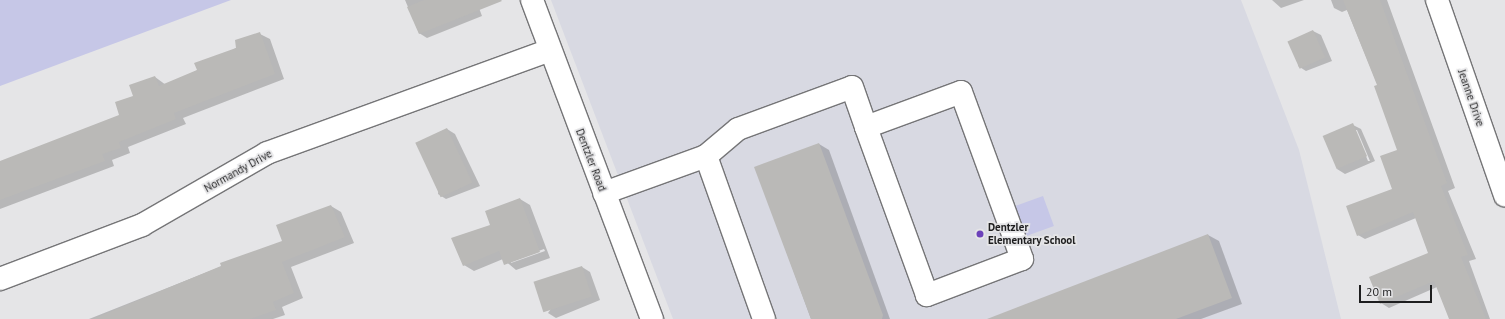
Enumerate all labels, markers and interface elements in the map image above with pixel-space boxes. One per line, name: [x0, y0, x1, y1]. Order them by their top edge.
street label: Jeanne Drive: [1455, 68, 1487, 128]
street label: Dentzler Road: [573, 127, 609, 193]
street label: Normandy Drive: [202, 147, 274, 195]
place label: Dentzler Elementary School: [988, 221, 1076, 247]
marker: Dentzler Elementary School: [975, 229, 985, 239]
scale bar: [1361, 277, 1434, 303]
text: 20 m: [1366, 284, 1392, 299]

